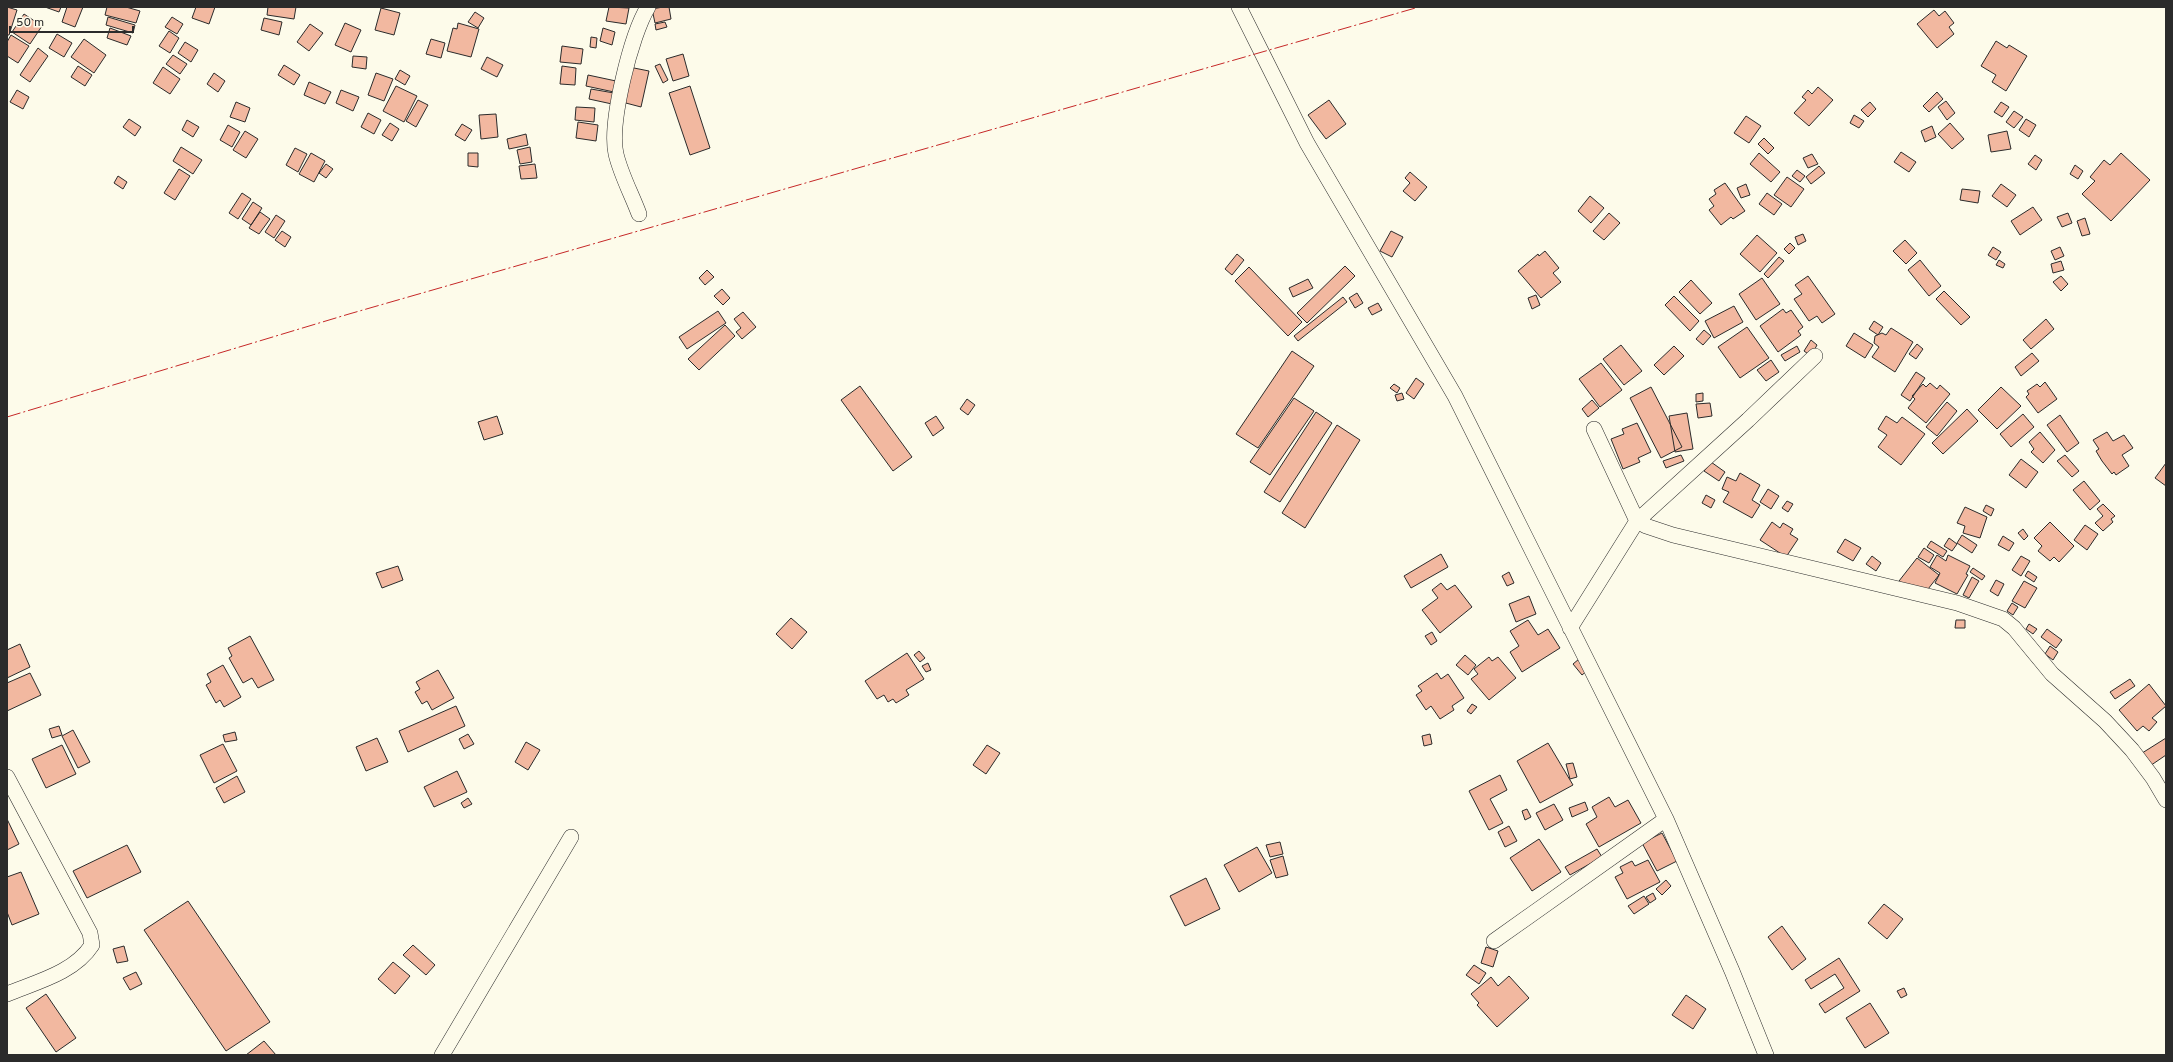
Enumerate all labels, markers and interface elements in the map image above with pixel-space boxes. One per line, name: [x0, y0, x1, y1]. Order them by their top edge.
scale bar: [10, 8, 133, 34]
text: 50 m: [16, 15, 44, 31]

